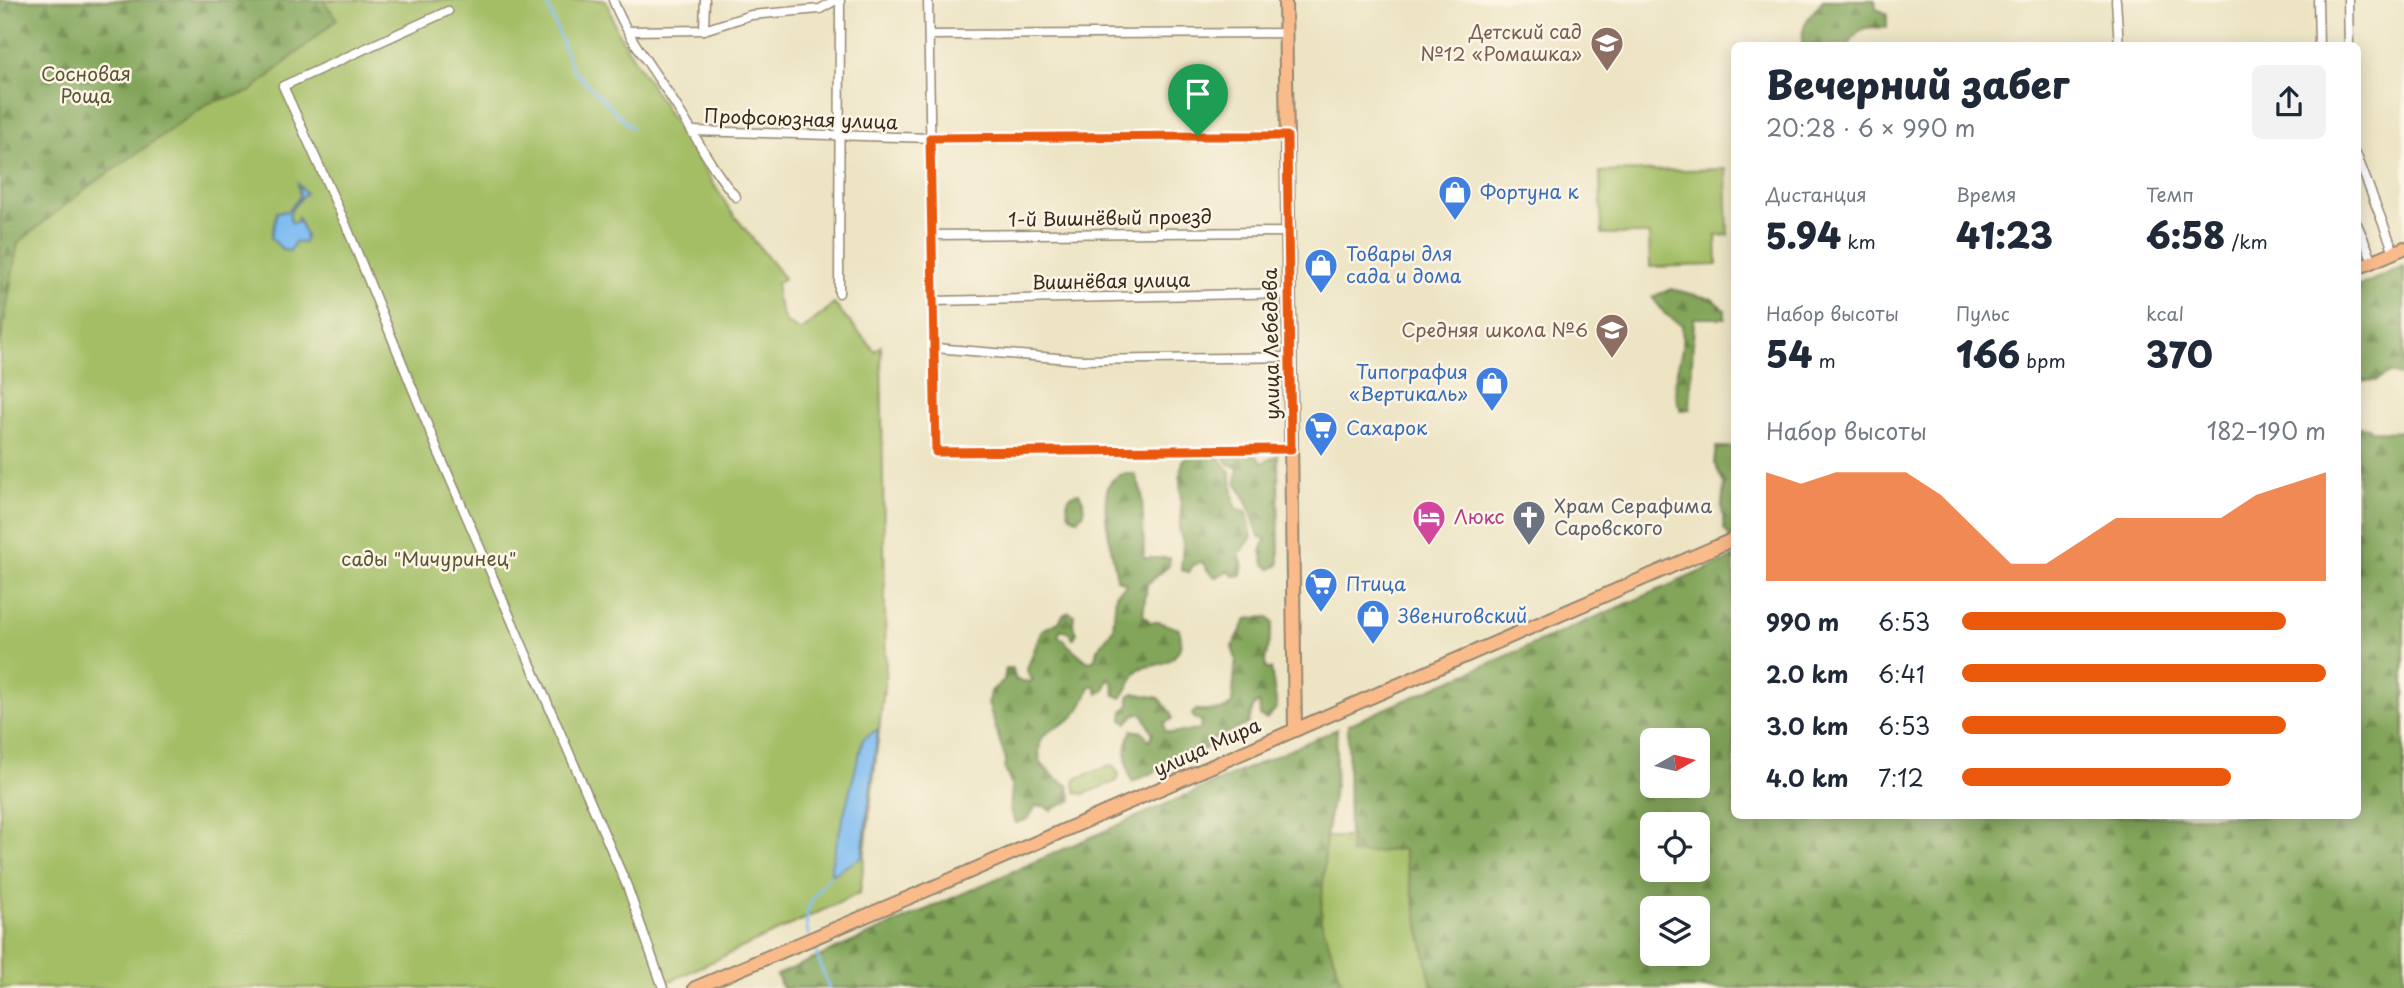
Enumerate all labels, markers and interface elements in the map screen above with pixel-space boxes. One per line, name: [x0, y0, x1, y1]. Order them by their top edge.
place label: Детский сад №12 «Ромашка»: [1420, 17, 1582, 67]
school or university icon: Детский сад №12 «Ромашка»: [1588, 24, 1626, 73]
text: Вечерний забег: [1766, 55, 2069, 112]
park label: Сосновая Роща: [41, 59, 131, 109]
pin: [1168, 64, 1228, 136]
button: share: [2252, 65, 2326, 139]
icon: arrive: [1179, 75, 1217, 113]
street label: Профсоюзная улица: [704, 101, 899, 135]
text: 20:28 · 6 × 990 m: [1766, 110, 1976, 145]
shop icon: Фортуна к: [1436, 173, 1474, 222]
place label: Фортуна к: [1480, 177, 1580, 205]
text: Дистанция: [1766, 180, 1867, 208]
text: Время: [1956, 180, 2017, 208]
text: Темп: [2146, 180, 2194, 208]
street label: 1-й Вишнёвый проезд: [1008, 201, 1212, 233]
text: 5.94: [1766, 208, 1841, 261]
text: 41:23: [1956, 208, 2053, 261]
text: 6:58: [2146, 208, 2225, 261]
text: km: [1841, 227, 1876, 255]
text: /km: [2225, 227, 2268, 255]
place label: Товары для сада и дома: [1346, 239, 1462, 289]
shop icon: Товары для сада и дома: [1302, 246, 1340, 295]
street label: Вишнёвая улица: [1032, 265, 1190, 295]
street label: улица Лебедева: [1255, 268, 1285, 420]
text: Набор высоты: [1766, 299, 1899, 327]
text: Пульс: [1956, 299, 2010, 327]
text: kcal: [2146, 299, 2184, 327]
school or university icon: Средняя школа №6: [1593, 311, 1631, 360]
place label: Средняя школа №6: [1401, 315, 1588, 343]
text: 54: [1766, 327, 1812, 380]
text: 166: [1956, 327, 2020, 380]
text: 370: [2146, 327, 2213, 380]
text: m: [1812, 346, 1836, 374]
text: bpm: [2020, 346, 2066, 374]
place label: Типография «Вертикаль»: [1349, 357, 1468, 407]
shop icon: Типография «Вертикаль»: [1473, 364, 1511, 413]
supermarket icon: Сахарок: [1302, 409, 1340, 458]
place label: Сахарок: [1346, 413, 1428, 441]
text: Набор высоты: [1766, 413, 1927, 448]
text: 182–190 m: [2207, 413, 2326, 448]
place label: Храм Серафима Саровского: [1554, 491, 1712, 541]
hotel icon: Люкс: [1410, 498, 1448, 547]
church icon: Храм Серафима Саровского: [1510, 498, 1548, 547]
place label: Люкс: [1454, 502, 1505, 530]
park label: сады "Мичуринец": [341, 544, 517, 572]
supermarket icon: Птица: [1302, 565, 1340, 614]
place label: Птица: [1346, 569, 1406, 597]
shop icon: Звениговский: [1354, 597, 1392, 646]
place label: Звениговский: [1398, 601, 1527, 629]
text: 990 m: [1766, 604, 1839, 639]
text: 6:53: [1878, 604, 1930, 639]
text: 2.0 km: [1766, 656, 1848, 691]
text: 6:41: [1878, 656, 1925, 691]
text: 3.0 km: [1766, 708, 1848, 743]
text: 6:53: [1878, 708, 1930, 743]
street label: улица Мира: [1149, 710, 1265, 782]
north arrow: [1640, 728, 1710, 798]
map controls: [1640, 728, 1710, 966]
text: 4.0 km: [1766, 760, 1849, 795]
text: 7:12: [1878, 760, 1924, 795]
button: locate: [1640, 812, 1710, 882]
button: layers: [1640, 896, 1710, 966]

